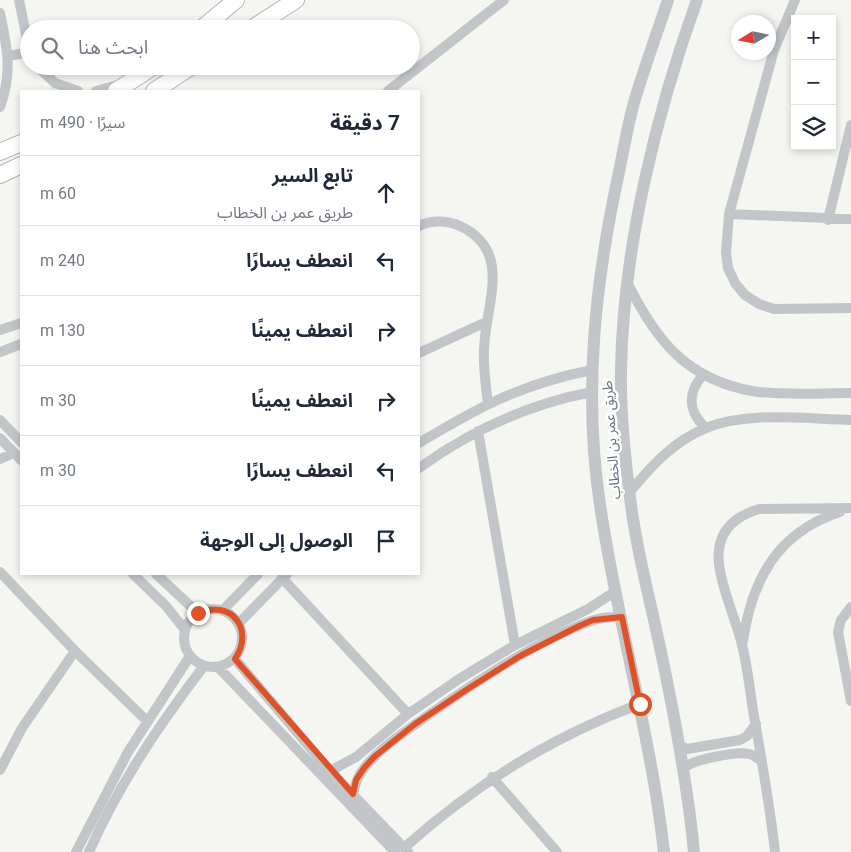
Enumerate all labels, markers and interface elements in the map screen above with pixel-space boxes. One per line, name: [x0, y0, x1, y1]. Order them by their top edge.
north arrow: [731, 15, 776, 60]
map controls: [791, 15, 836, 150]
button: +: [791, 15, 836, 60]
search box: [20, 20, 420, 75]
icon: search: [38, 34, 66, 62]
text: ابحث هنا: [78, 36, 148, 59]
button: −: [791, 60, 836, 105]
button: layers: [791, 105, 836, 150]
text: 7 دقيقة: [330, 111, 400, 135]
text: سيرًا · 490 m: [40, 113, 125, 132]
text: تابع السير: [272, 164, 353, 187]
icon: ahead: [372, 179, 400, 207]
text: 60 m: [40, 184, 76, 203]
text: طريق عمر بن الخطاب: [217, 203, 353, 222]
icon: left: [372, 247, 400, 275]
text: انعطف يسارًا: [246, 249, 353, 272]
text: 240 m: [40, 251, 85, 270]
icon: right: [372, 317, 400, 345]
text: انعطف يمينًا: [251, 319, 353, 342]
text: 130 m: [40, 321, 85, 340]
street label: طريق عمر بن الخطاب: [599, 380, 625, 500]
icon: right: [372, 387, 400, 415]
text: انعطف يمينًا: [251, 389, 353, 412]
text: 30 m: [40, 391, 76, 410]
icon: left: [372, 457, 400, 485]
text: انعطف يسارًا: [246, 459, 353, 482]
text: 30 m: [40, 461, 76, 480]
icon: arrive: [372, 527, 400, 555]
text: الوصول إلى الوجهة: [200, 529, 353, 552]
route end: [187, 602, 210, 625]
route start: [629, 693, 652, 716]

